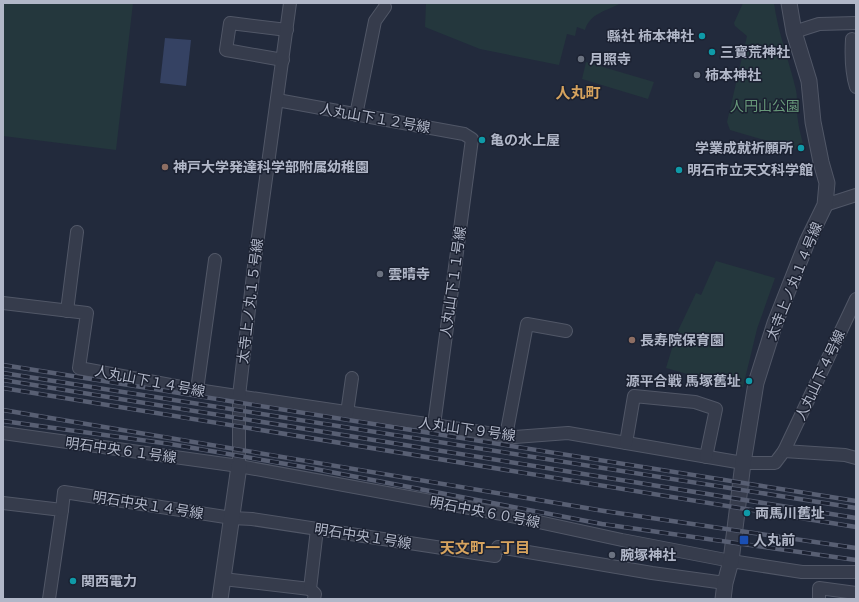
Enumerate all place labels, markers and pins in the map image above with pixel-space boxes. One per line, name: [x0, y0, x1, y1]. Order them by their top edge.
place label: 縣社 柿本神社: [607, 28, 694, 44]
marker: 縣社 柿本神社: [697, 31, 707, 41]
place label: 三寳荒神社: [720, 44, 790, 60]
marker: 三寳荒神社: [707, 47, 717, 57]
place label: 月照寺: [589, 51, 631, 67]
marker: 月照寺: [576, 54, 586, 64]
place label: 柿本神社: [705, 67, 761, 83]
marker: 柿本神社: [692, 70, 702, 80]
place label: 亀の水上屋: [490, 132, 560, 148]
marker: 亀の水上屋: [477, 135, 487, 145]
place label: 学業成就祈願所: [695, 140, 793, 156]
marker: 学業成就祈願所: [796, 143, 806, 153]
place label: 神戸大学発達科学部附属幼稚園: [173, 159, 369, 175]
marker: 神戸大学発達科学部附属幼稚園: [160, 162, 170, 172]
place label: 明石市立天文科学館: [687, 162, 813, 178]
marker: 明石市立天文科学館: [674, 165, 684, 175]
place label: 雲晴寺: [388, 266, 430, 282]
marker: 雲晴寺: [375, 269, 385, 279]
place label: 長寿院保育園: [640, 332, 724, 348]
marker: 長寿院保育園: [627, 335, 637, 345]
place label: 源平合戦 馬塚舊址: [626, 373, 741, 389]
marker: 源平合戦 馬塚舊址: [744, 376, 754, 386]
place label: 両馬川舊址: [755, 505, 825, 521]
marker: 両馬川舊址: [742, 508, 752, 518]
place label: 人丸前: [753, 532, 795, 548]
marker: 人丸前: [738, 534, 750, 546]
place label: 腕塚神社: [620, 547, 676, 563]
marker: 腕塚神社: [607, 550, 617, 560]
place label: 関西電力: [81, 573, 137, 589]
marker: 関西電力: [68, 576, 78, 586]

